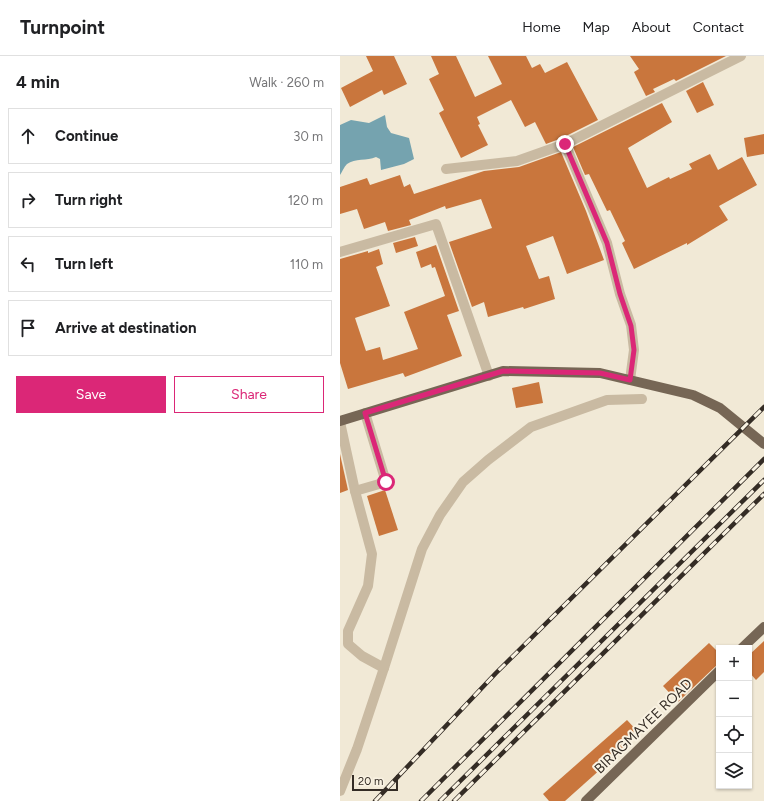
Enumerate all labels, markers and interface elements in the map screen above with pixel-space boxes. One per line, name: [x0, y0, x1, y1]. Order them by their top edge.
text: Turnpoint: [20, 16, 105, 39]
text: Home: [522, 19, 561, 36]
text: Map: [583, 19, 610, 36]
text: About: [632, 19, 671, 36]
text: Contact: [693, 19, 744, 36]
text: 4 min: [16, 72, 60, 92]
text: Walk · 260 m: [249, 75, 324, 90]
icon: ahead: [17, 125, 39, 147]
text: Continue: [55, 127, 118, 145]
text: 30 m: [293, 129, 323, 144]
route end: [556, 135, 574, 153]
icon: right: [17, 189, 39, 211]
text: Turn right: [55, 191, 123, 209]
text: 120 m: [288, 193, 323, 208]
icon: left: [17, 253, 39, 275]
text: Turn left: [55, 255, 113, 273]
text: 110 m: [290, 257, 323, 272]
icon: arrive: [17, 317, 39, 339]
text: Arrive at destination: [55, 319, 196, 337]
button: Save: [16, 376, 166, 413]
button: Share: [174, 376, 324, 413]
route start: [377, 473, 395, 491]
map controls: [716, 645, 752, 789]
button: +: [716, 645, 752, 681]
street label: BIRAGMAYEE ROAD: [591, 675, 696, 777]
button: −: [716, 681, 752, 717]
button: locate: [716, 717, 752, 753]
button: layers: [716, 753, 752, 789]
scale bar: [352, 773, 398, 792]
text: 20 m: [358, 775, 383, 788]

